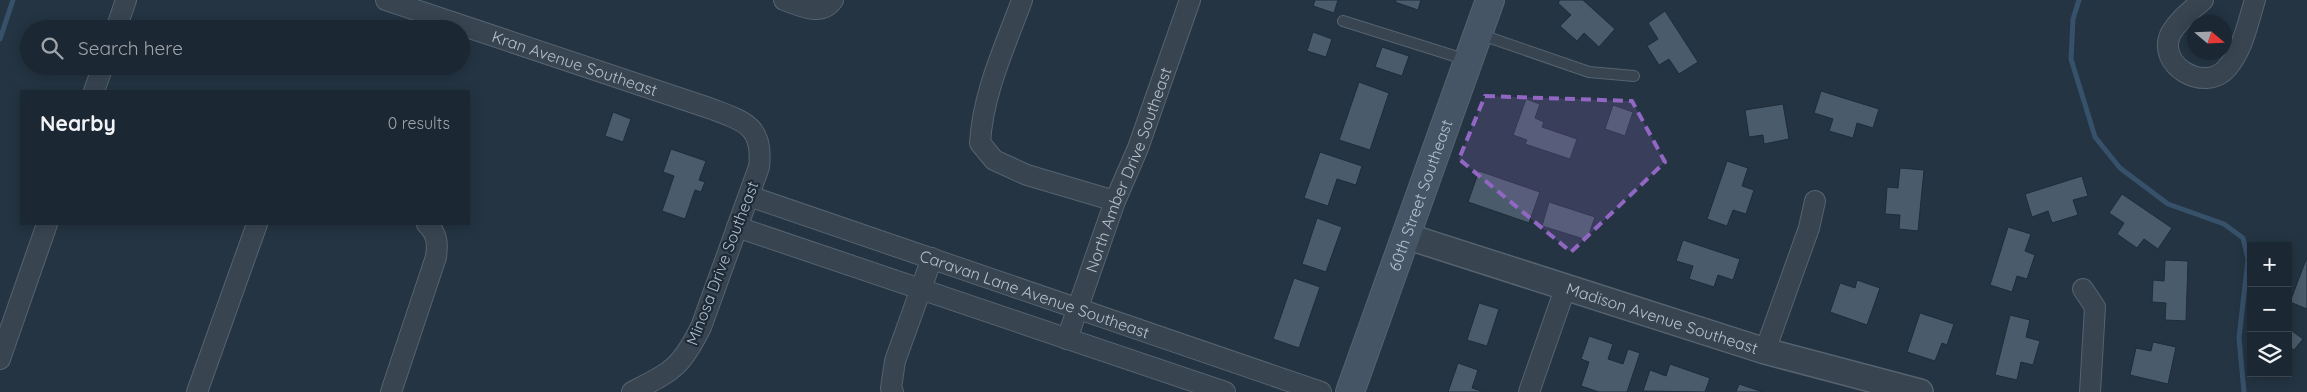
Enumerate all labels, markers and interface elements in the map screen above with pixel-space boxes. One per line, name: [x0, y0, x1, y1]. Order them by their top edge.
north arrow: [2187, 15, 2232, 60]
search box: [20, 20, 470, 75]
street label: Kran Avenue Southeast: [489, 26, 660, 100]
icon: search: [38, 34, 66, 62]
text: Search here: [78, 36, 183, 60]
street label: North Amber Drive Southeast: [1081, 65, 1176, 275]
text: Nearby: [40, 110, 116, 136]
text: 0 results: [388, 113, 450, 133]
street label: 60th Street Southeast: [1384, 117, 1456, 274]
street label: Minosa Drive Southeast: [681, 178, 763, 348]
map controls: [2247, 242, 2292, 377]
button: +: [2247, 242, 2292, 287]
street label: Caravan Lane Avenue Southeast: [917, 245, 1152, 342]
street label: Madison Avenue Southeast: [1564, 278, 1761, 358]
button: −: [2247, 287, 2292, 332]
button: layers: [2247, 332, 2292, 377]

